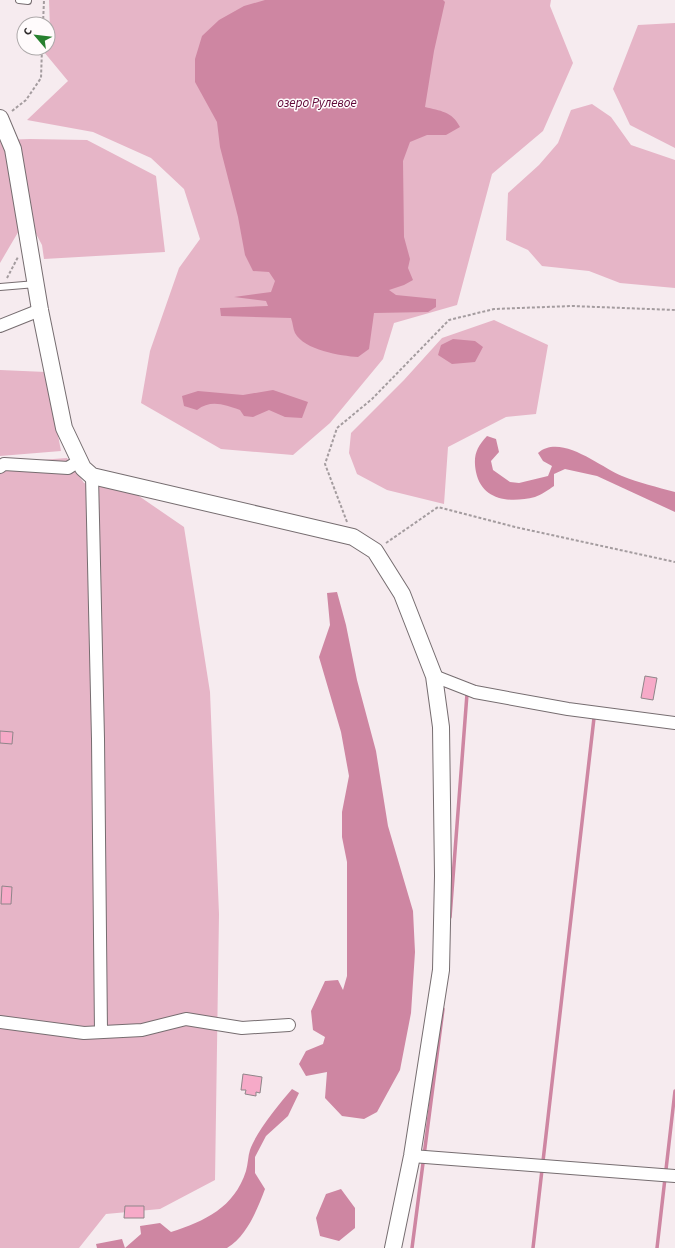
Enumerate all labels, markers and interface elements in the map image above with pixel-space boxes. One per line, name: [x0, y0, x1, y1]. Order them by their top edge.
north arrow: [16, 16, 56, 56]
text: С: [19, 25, 36, 38]
water label: озеро Рулевое: [277, 94, 357, 112]

